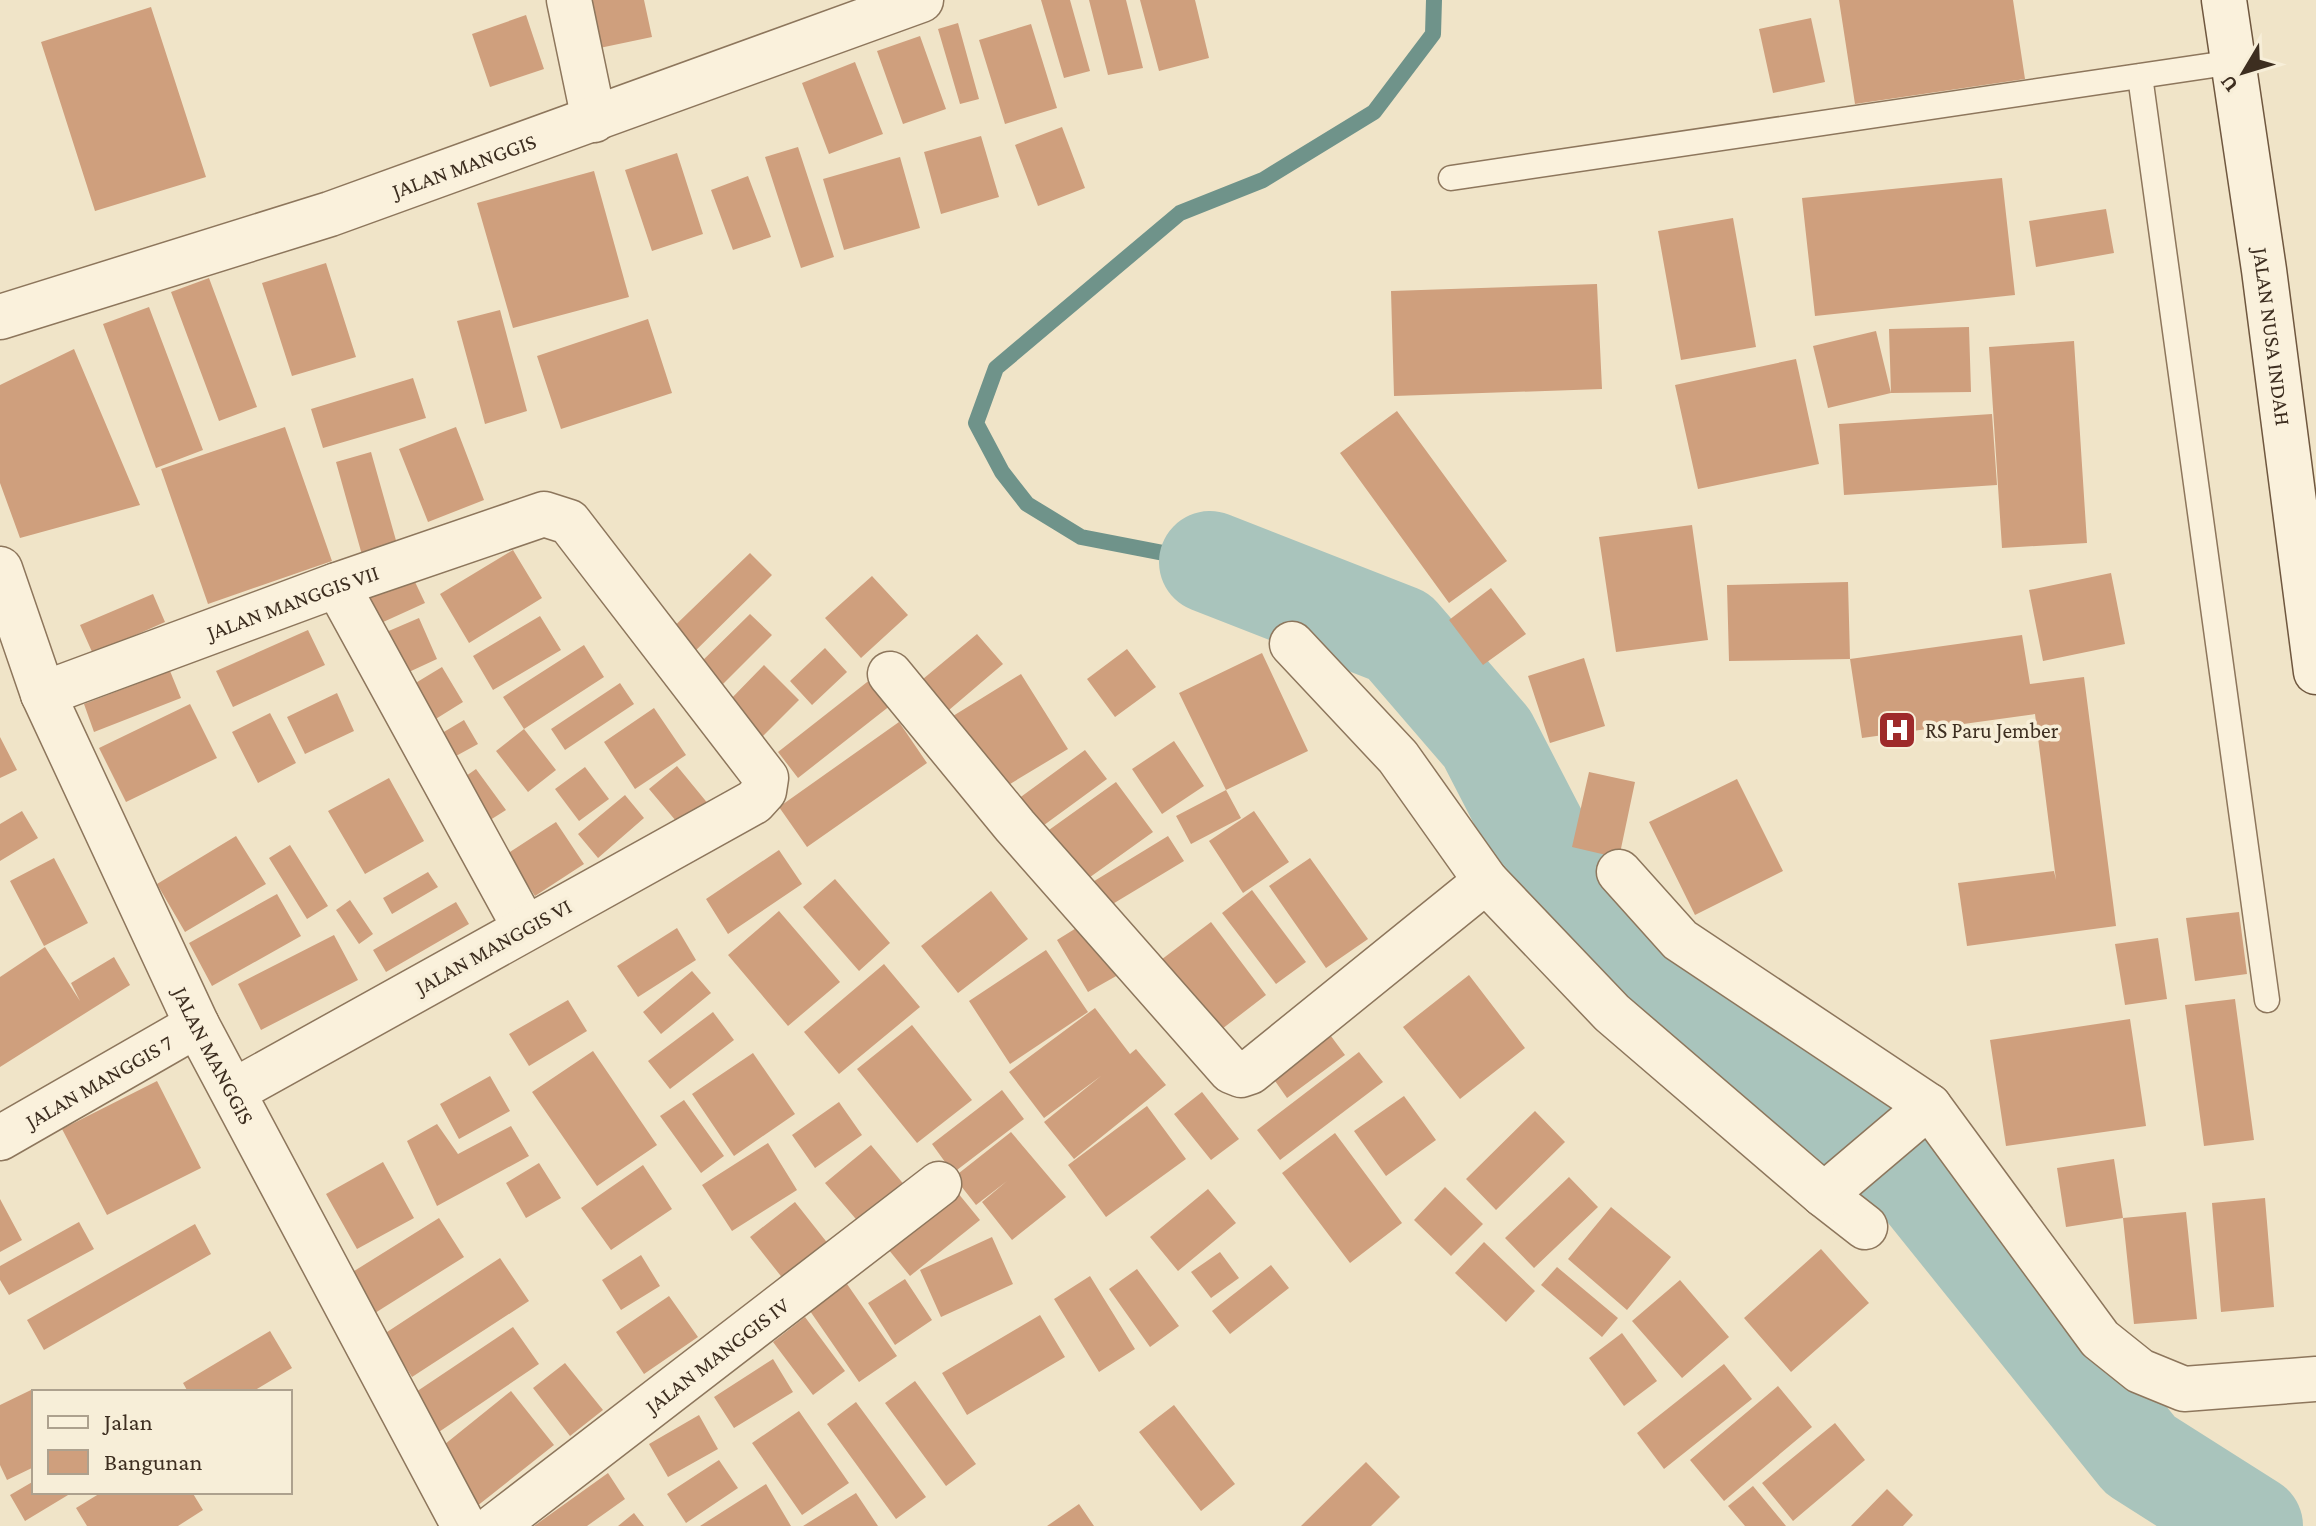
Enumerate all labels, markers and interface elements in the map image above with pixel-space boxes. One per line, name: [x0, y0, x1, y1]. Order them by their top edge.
north arrow: [2204, 32, 2284, 112]
text: U: [2214, 70, 2243, 98]
street label: JALAN MANGGIS: [387, 129, 539, 204]
street label: JALAN NUSA INDAH: [2248, 244, 2296, 427]
street label: JALAN MANGGIS VII: [201, 560, 382, 646]
hospital icon: RS Paru Jember: [1876, 709, 1918, 751]
place label: RS Paru Jember: [1925, 718, 2059, 743]
street label: JALAN MANGGIS VI: [409, 893, 576, 1001]
street label: JALAN MANGGIS: [167, 981, 259, 1129]
street label: JALAN MANGGIS 7: [19, 1030, 177, 1135]
street label: JALAN MANGGIS IV: [639, 1292, 794, 1420]
legend: [32, 1390, 292, 1494]
text: Jalan: [102, 1408, 153, 1435]
text: Bangunan: [104, 1448, 202, 1475]

